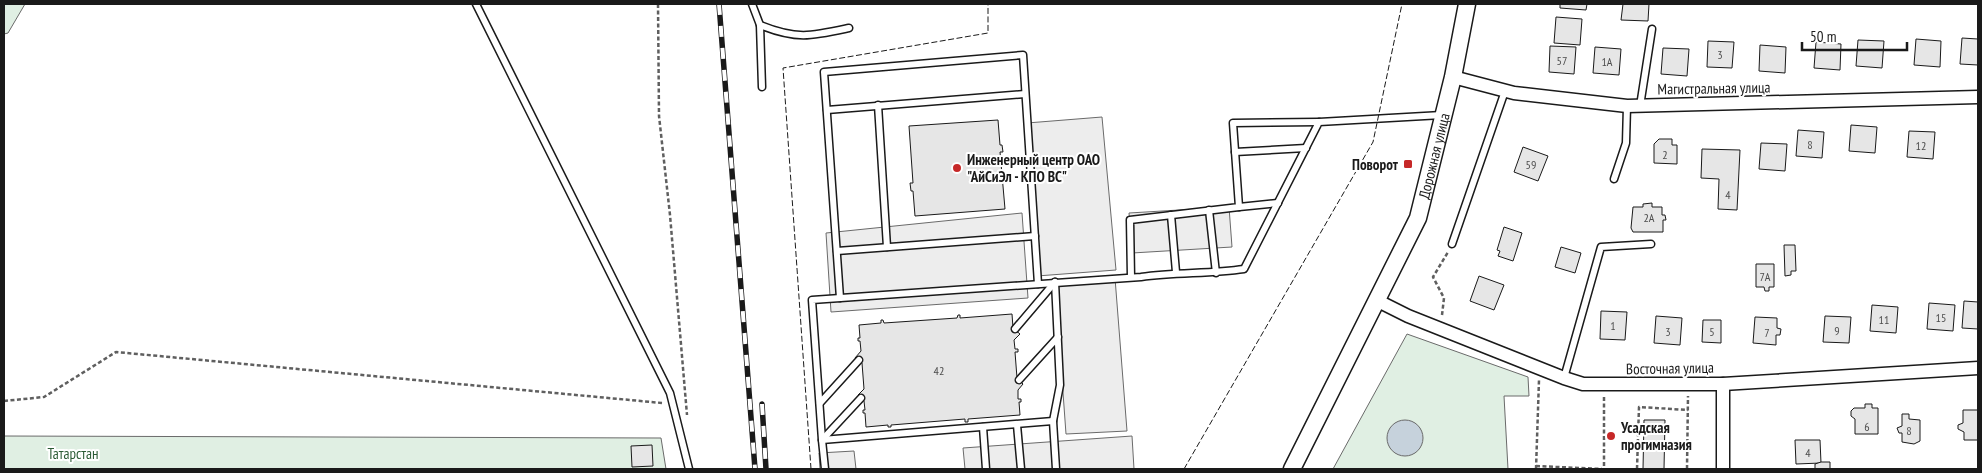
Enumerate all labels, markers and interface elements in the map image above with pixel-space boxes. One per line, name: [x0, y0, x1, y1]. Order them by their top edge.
scale bar: [1802, 20, 1907, 52]
text: 50 m: [1810, 27, 1836, 46]
house number: 3: [1717, 47, 1723, 62]
house number: 57: [1557, 53, 1567, 68]
house number: 1А: [1601, 54, 1613, 69]
street label: Магистральная улица: [1657, 78, 1771, 98]
street label: Дорожная улица: [1414, 111, 1453, 201]
house number: 8: [1807, 137, 1813, 152]
house number: 12: [1916, 138, 1926, 153]
house number: 2: [1662, 147, 1668, 162]
place label: Инженерный центр ОАО "АйСиЭл - КПО ВС": [967, 150, 1100, 186]
place label: Поворот: [1352, 155, 1399, 174]
house number: 59: [1526, 157, 1536, 172]
marker: Поворот: [1402, 158, 1414, 170]
marker: Инженерный центр ОАО "АйСиЭл - КПО ВС": [951, 162, 963, 174]
house number: 4: [1725, 187, 1731, 202]
house number: 2А: [1643, 210, 1655, 225]
house number: 7А: [1759, 269, 1771, 284]
house number: 15: [1936, 310, 1946, 325]
house number: 11: [1879, 312, 1889, 327]
house number: 1: [1610, 318, 1616, 333]
house number: 9: [1834, 323, 1840, 338]
house number: 3: [1665, 324, 1671, 339]
house number: 5: [1709, 324, 1715, 339]
house number: 7: [1764, 325, 1770, 340]
street label: Восточная улица: [1626, 358, 1714, 378]
house number: 42: [934, 363, 944, 378]
place label: Усадская прогимназия: [1620, 418, 1692, 454]
house number: 6: [1864, 419, 1870, 434]
house number: 8: [1906, 423, 1912, 438]
marker: Усадская прогимназия: [1605, 430, 1617, 442]
park label: Татарстан: [47, 444, 99, 463]
house number: 4: [1805, 445, 1811, 460]

